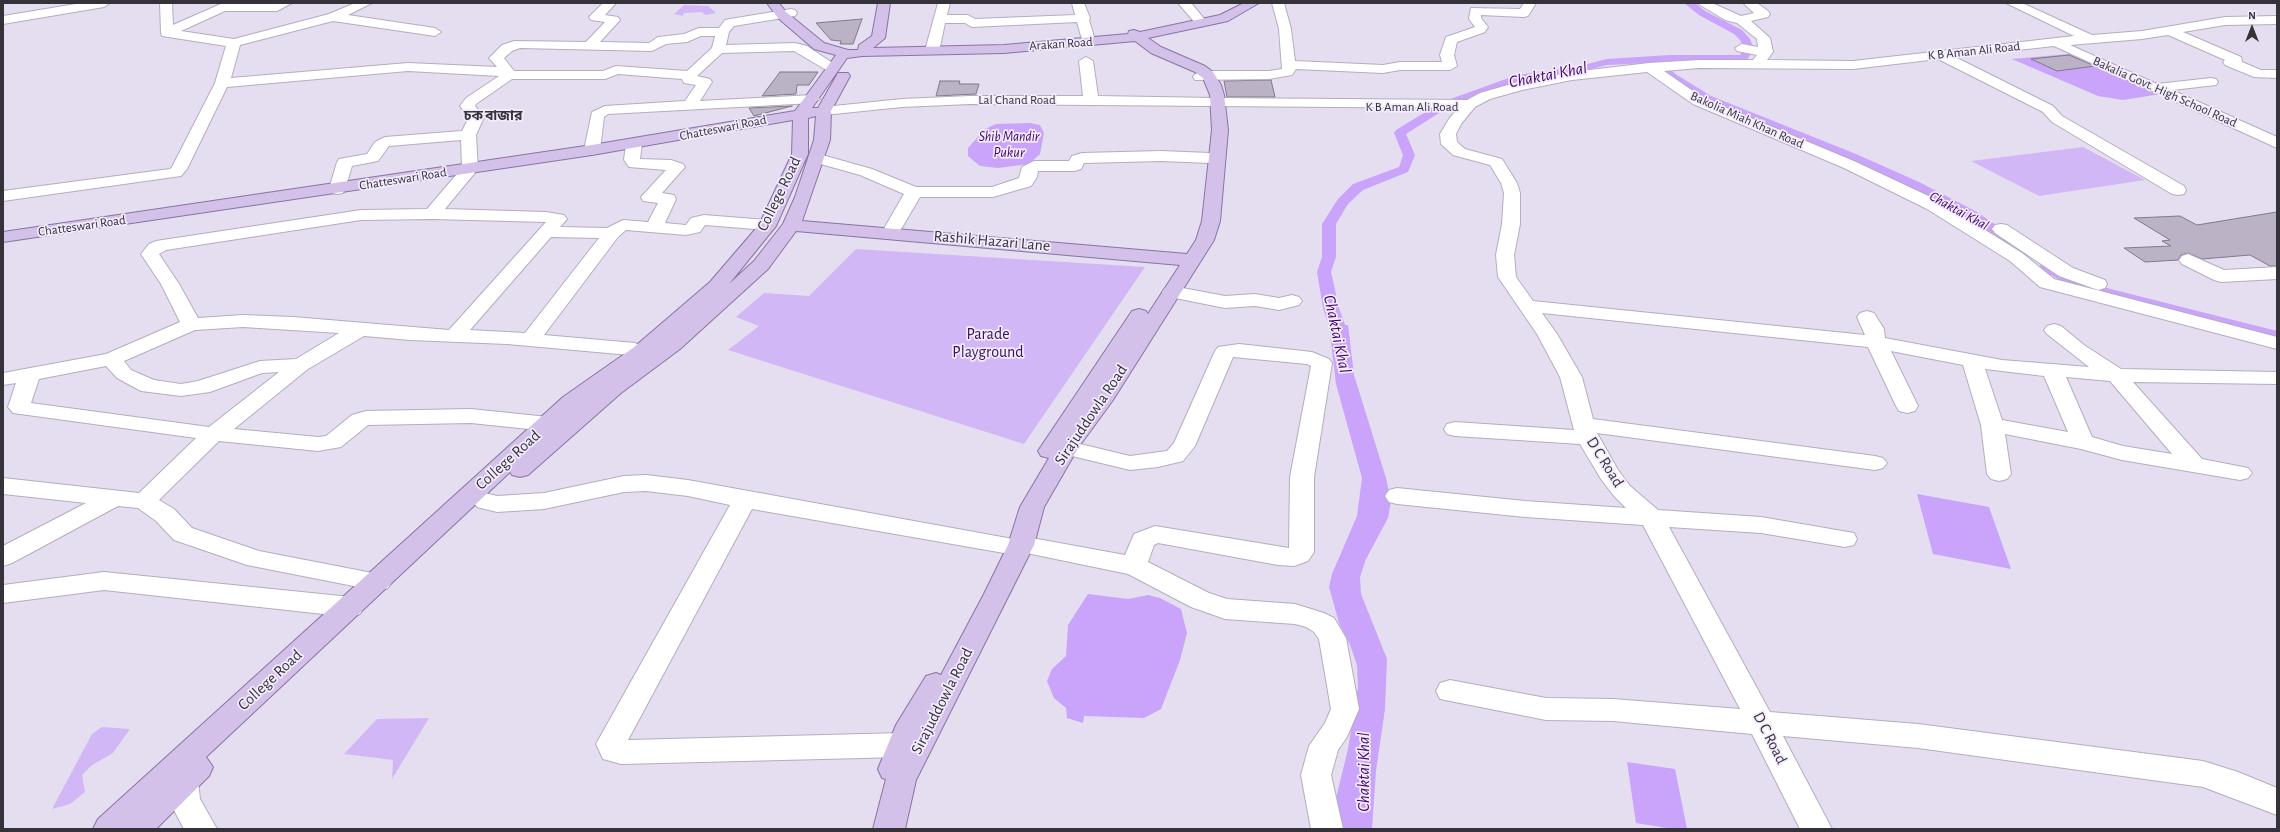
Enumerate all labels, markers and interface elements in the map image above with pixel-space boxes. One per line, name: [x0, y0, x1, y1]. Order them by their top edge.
north arrow: [2232, 8, 2272, 48]
text: N: [2248, 10, 2256, 21]
street label: Arakan Road: [1029, 34, 1093, 54]
street label: K B Aman Ali Road: [1927, 38, 2021, 64]
street label: Bakalia Govt. High School Road: [2090, 53, 2240, 131]
water label: Chaktai Khal: [1507, 57, 1589, 93]
street label: Bakolia Miah Khan Road: [1688, 88, 1806, 152]
street label: Lal Chand Road: [978, 92, 1056, 108]
street label: K B Aman Ali Road: [1366, 99, 1458, 115]
district label: চক বাজার: [464, 108, 522, 124]
street label: Chatteswari Road: [678, 112, 768, 144]
water label: Shib Mandir Pukur: [979, 129, 1039, 162]
street label: College Road: [753, 154, 805, 234]
street label: Chatteswari Road: [358, 164, 448, 194]
water label: Chaktai Khal: [1926, 188, 1992, 234]
street label: Chatteswari Road: [37, 212, 127, 240]
street label: Rashik Hazari Lane: [933, 226, 1051, 256]
water label: Chaktai Khal: [1319, 293, 1355, 375]
park label: Parade Playground: [952, 324, 1024, 362]
street label: Sirajuddowla Road: [1050, 361, 1132, 469]
street label: College Road: [472, 426, 544, 494]
street label: D C Road: [1582, 433, 1628, 491]
street label: College Road: [234, 645, 306, 715]
street label: Sirajuddowla Road: [907, 645, 977, 757]
street label: D C Road: [1749, 709, 1791, 767]
water label: Chaktai Khal: [1354, 732, 1374, 812]

